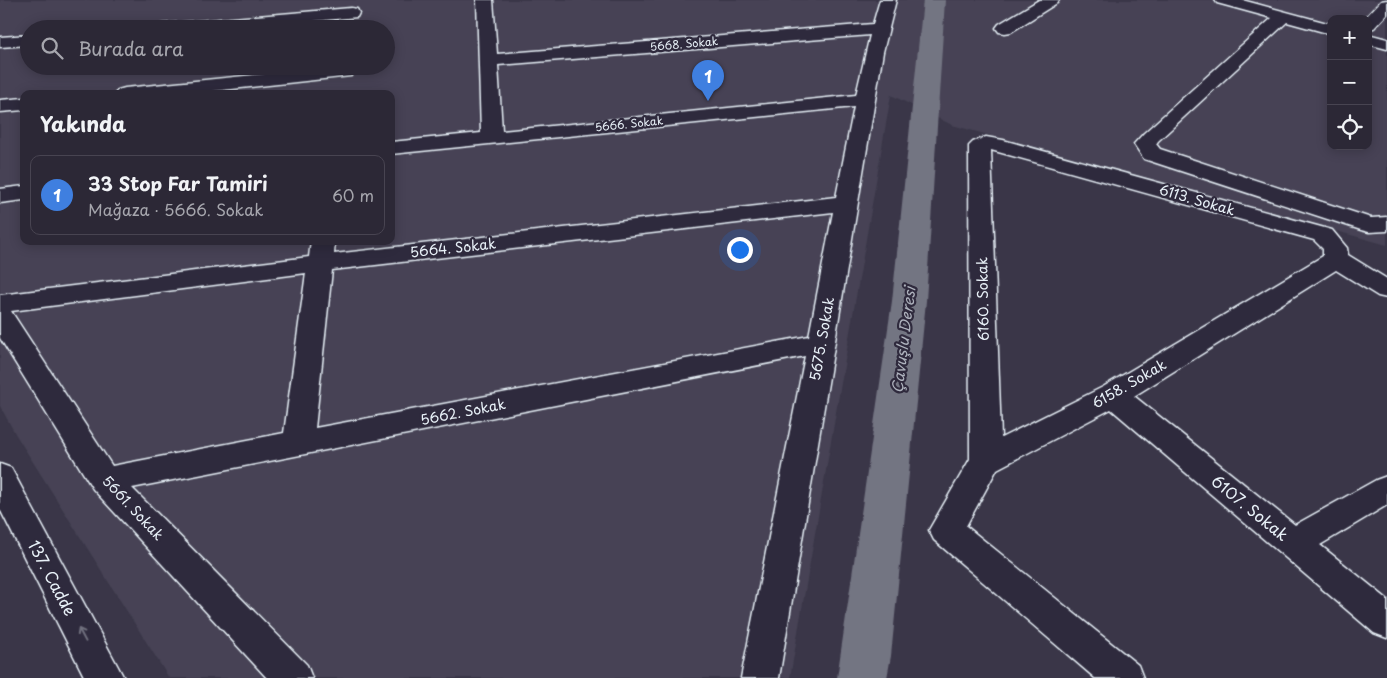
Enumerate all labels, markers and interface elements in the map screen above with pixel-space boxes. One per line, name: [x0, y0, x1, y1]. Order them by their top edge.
map controls: [1327, 15, 1372, 150]
button: +: [1327, 15, 1372, 60]
search box: [20, 20, 395, 75]
street label: 5668. Sokak: [649, 32, 719, 55]
icon: search: [38, 34, 66, 62]
text: Burada ara: [78, 34, 183, 62]
pin: 1: [692, 60, 724, 101]
button: −: [1327, 60, 1372, 105]
button: locate: [1327, 105, 1372, 150]
text: Yakında: [40, 107, 126, 139]
street label: 5666. Sokak: [594, 111, 665, 136]
text: 33 Stop Far Tamiri: [88, 169, 268, 197]
street label: 6113. Sokak: [1157, 179, 1238, 220]
text: 1: [53, 183, 61, 207]
text: 60 m: [332, 183, 374, 207]
text: Mağaza · 5666. Sokak: [88, 197, 263, 221]
street label: 5664. Sokak: [409, 233, 497, 262]
your location: [727, 237, 753, 263]
street label: 6160. Sokak: [971, 257, 994, 341]
water label: Çavuşlu Deresi: [885, 283, 921, 394]
street label: 5675. Sokak: [804, 295, 839, 382]
street label: 6158. Sokak: [1088, 354, 1170, 413]
street label: 5662. Sokak: [419, 393, 507, 430]
street label: 6107. Sokak: [1207, 469, 1294, 546]
street label: 5661. Sokak: [98, 470, 169, 545]
street label: 137. Cadde: [23, 536, 83, 620]
one-way arrow: [77, 628, 86, 643]

